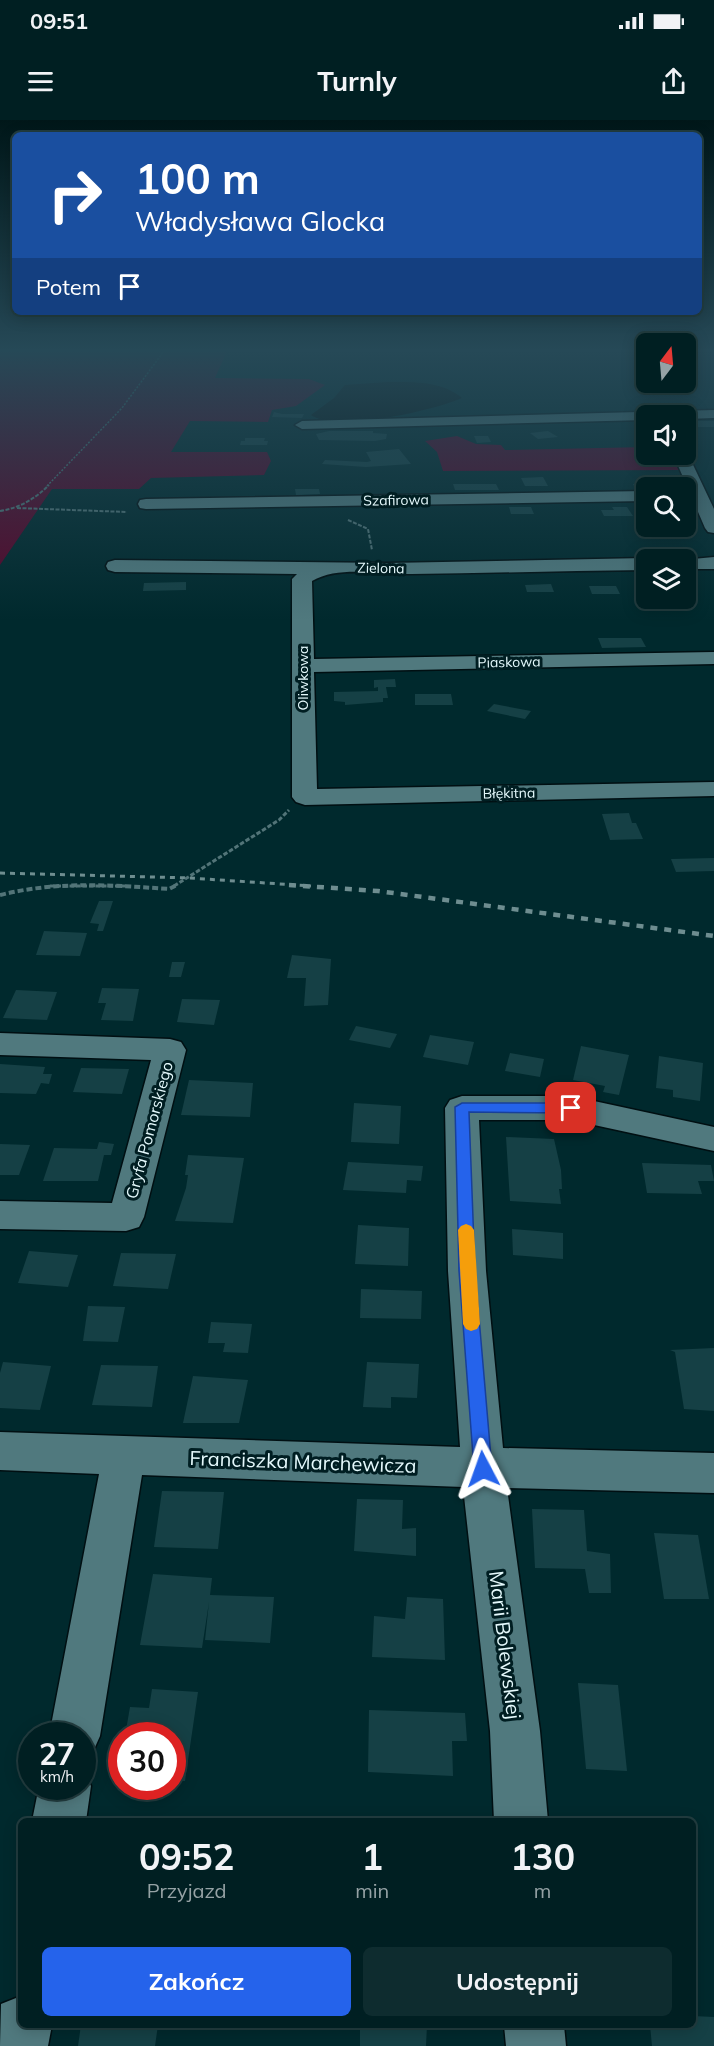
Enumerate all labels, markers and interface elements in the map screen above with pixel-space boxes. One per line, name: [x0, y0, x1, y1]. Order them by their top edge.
text: 09:51: [30, 7, 88, 35]
text: Turnly: [317, 64, 397, 98]
icon: menu: [24, 65, 57, 98]
icon: share: [657, 65, 690, 98]
text: 100 m: [135, 152, 260, 205]
icon: right: [36, 156, 114, 234]
text: Władysława Glocka: [135, 204, 385, 238]
icon: arrive: [113, 270, 146, 303]
text: Potem: [36, 273, 101, 301]
north arrow: [636, 333, 696, 393]
map controls: [636, 333, 696, 609]
button: sound: [636, 405, 696, 465]
button: search: [636, 477, 696, 537]
street label: Szafirowa: [363, 490, 429, 510]
button: layers: [636, 549, 696, 609]
street label: Zielona: [357, 559, 405, 577]
street label: Oliwkowa: [294, 646, 312, 711]
street label: Piaskowa: [477, 652, 541, 672]
street label: Błękitna: [483, 784, 535, 802]
street label: Gryfa Pomorskiego: [121, 1059, 177, 1201]
pin: [545, 1082, 596, 1133]
icon: arrive: [554, 1091, 587, 1124]
position arrow: [451, 1437, 515, 1501]
street label: Franciszka Marchewicza: [189, 1445, 417, 1478]
street label: Marii Bolewskiej: [484, 1569, 527, 1721]
speed limit sign: 30: [108, 1722, 186, 1800]
text: 27: [39, 1735, 75, 1773]
text: km/h: [40, 1767, 74, 1786]
text: 09:52: [139, 1834, 234, 1879]
text: 1: [361, 1834, 383, 1879]
text: 130: [510, 1834, 575, 1879]
text: Przyjazd: [147, 1878, 227, 1903]
text: min: [355, 1878, 389, 1903]
text: m: [534, 1878, 551, 1903]
button: Zakończ: [42, 1947, 351, 2016]
button: Udostępnij: [363, 1947, 672, 2016]

